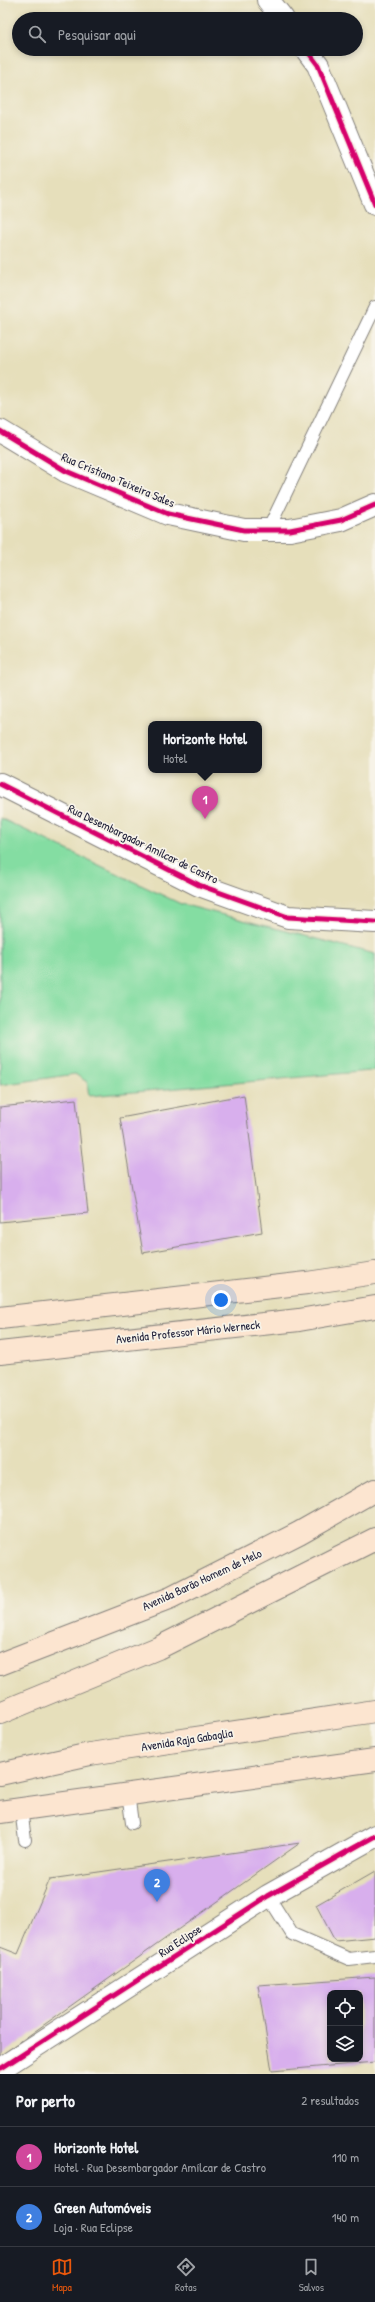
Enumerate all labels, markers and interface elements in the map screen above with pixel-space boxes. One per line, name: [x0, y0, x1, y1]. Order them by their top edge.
search box: [12, 12, 363, 56]
icon: search: [26, 23, 48, 45]
text: Pesquisar aqui: [58, 24, 136, 45]
street label: Rua Cristiano Teixeira Sales: [59, 448, 178, 511]
popup: [148, 721, 262, 773]
text: Horizonte Hotel: [163, 728, 247, 749]
text: Hotel: [163, 749, 187, 767]
pin: 1: [192, 786, 218, 819]
street label: Rua Desembargador Amílcar de Castro: [65, 800, 221, 887]
your location: [211, 1290, 231, 1310]
street label: Avenida Professor Mário Werneck: [115, 1315, 261, 1348]
street label: Avenida Barão Homem de Melo: [139, 1544, 264, 1615]
street label: Avenida Raja Gabaglia: [140, 1724, 234, 1755]
pin: 2: [144, 1869, 170, 1902]
street label: Rua Eclipse: [155, 1920, 205, 1961]
map controls: [327, 1990, 363, 2062]
button: locate: [327, 1990, 363, 2026]
button: layers: [327, 2026, 363, 2062]
text: Por perto: [16, 2089, 75, 2112]
text: 2 resultados: [301, 2091, 359, 2109]
text: Horizonte Hotel: [54, 2137, 138, 2158]
text: 1: [27, 2148, 31, 2166]
text: 110 m: [332, 2148, 359, 2166]
text: Hotel · Rua Desembargador Amílcar de Castro: [54, 2158, 266, 2176]
text: Green Automóveis: [54, 2197, 151, 2218]
text: 2: [26, 2208, 32, 2226]
text: 140 m: [332, 2208, 359, 2226]
text: Loja · Rua Eclipse: [54, 2218, 133, 2236]
tab: Mapa: [51, 2256, 73, 2294]
tab: Rotas: [175, 2256, 197, 2294]
tab: Salvos: [299, 2256, 324, 2294]

